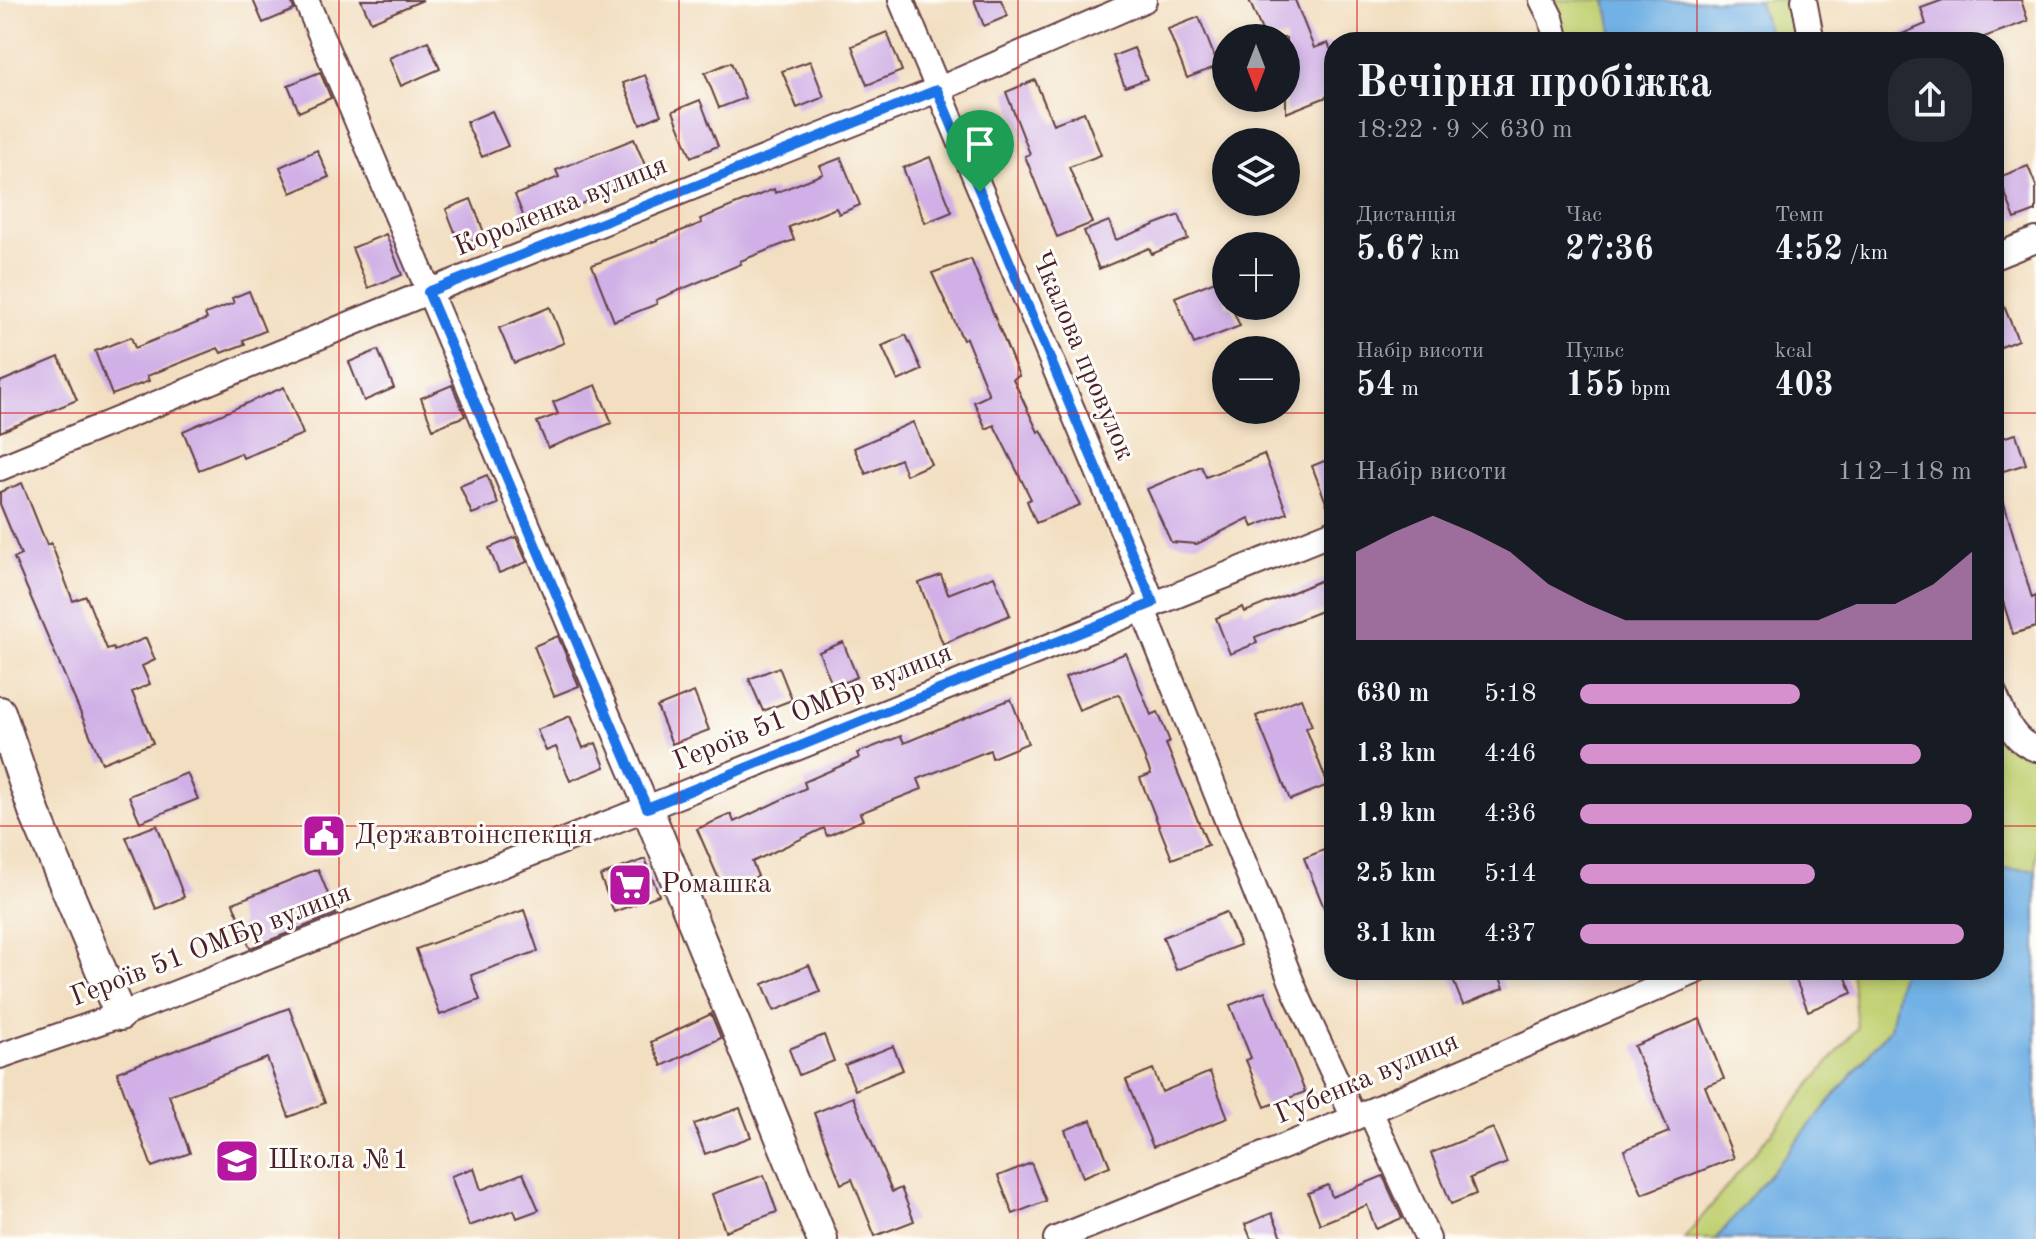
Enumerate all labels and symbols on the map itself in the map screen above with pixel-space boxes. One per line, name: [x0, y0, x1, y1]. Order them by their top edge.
north arrow: [1212, 24, 1300, 112]
pin: [946, 110, 1014, 192]
street label: Короленка вулиця: [451, 152, 671, 262]
street label: Чкалова провулок: [1025, 247, 1139, 465]
street label: Героїв 51 ОМБр вулиця: [670, 639, 956, 777]
public building icon: Державтоінспекція: [300, 812, 348, 860]
place label: Державтоінспекція: [355, 822, 592, 850]
supermarket icon: Ромашка: [606, 861, 654, 909]
place label: Ромашка: [661, 871, 772, 899]
street label: Героїв 51 ОМБр вулиця: [67, 880, 355, 1012]
street label: Губенка вулиця: [1271, 1028, 1463, 1130]
school or university icon: Школа №1: [213, 1137, 261, 1185]
place label: Школа №1: [268, 1147, 409, 1175]

